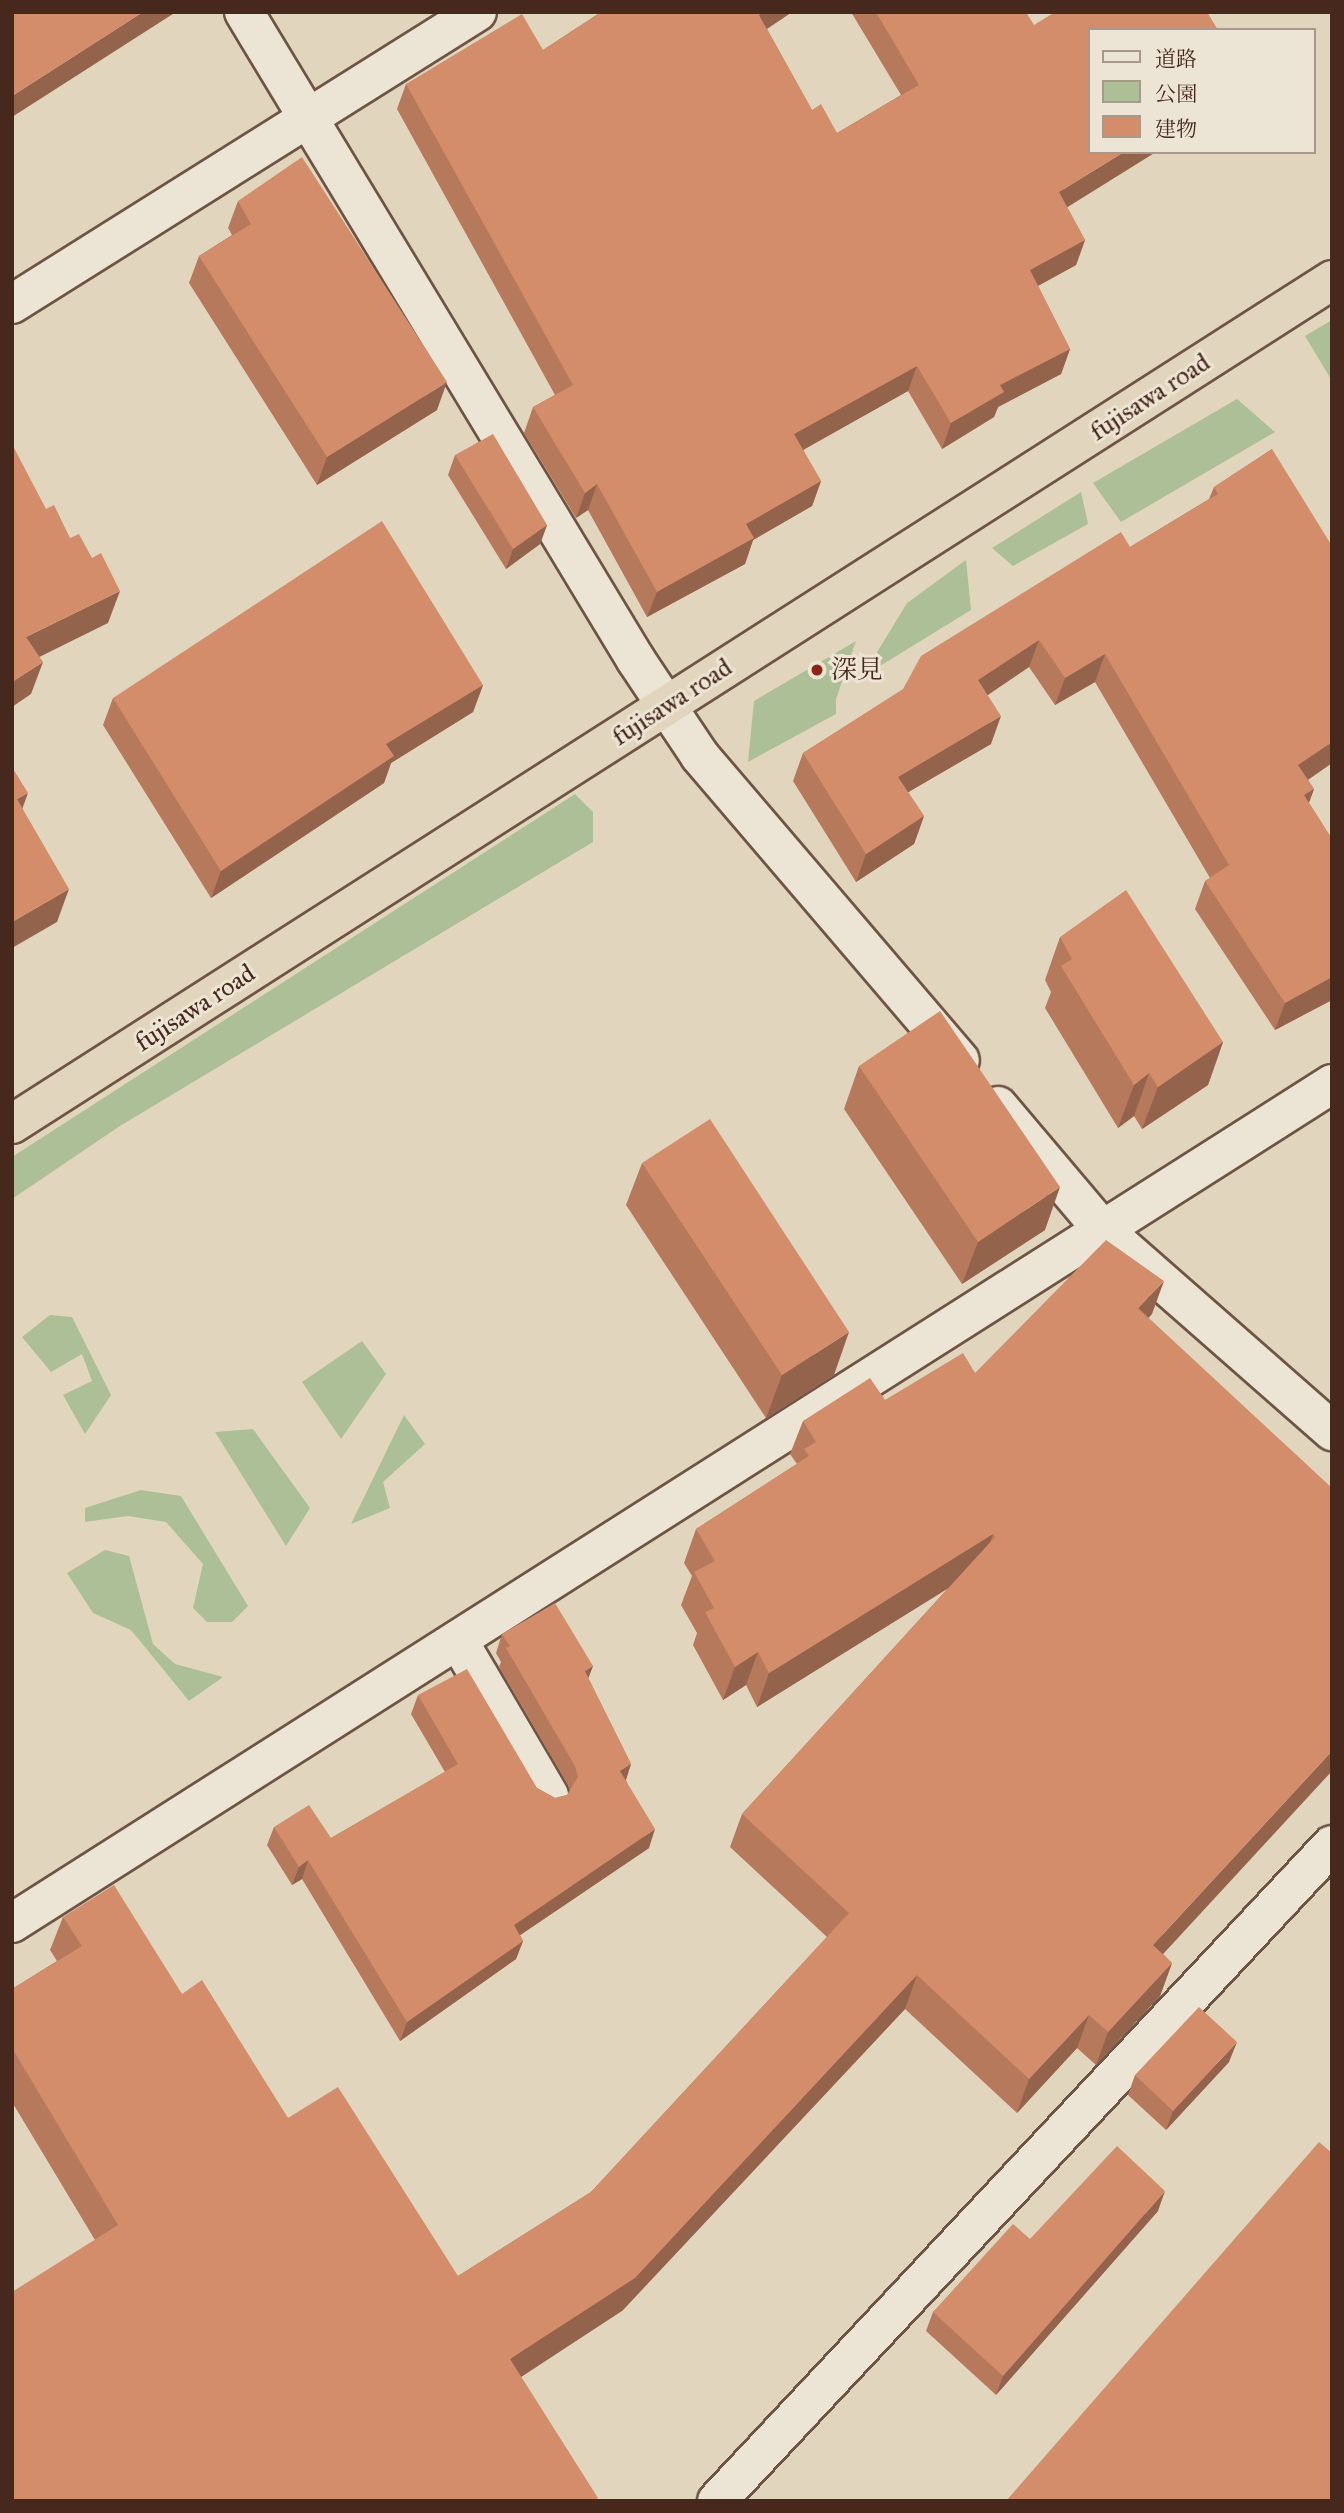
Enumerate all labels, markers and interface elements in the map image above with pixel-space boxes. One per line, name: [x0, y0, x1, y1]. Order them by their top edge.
legend: [1088, 28, 1316, 154]
text: 道路: [1155, 46, 1197, 72]
text: 公園: [1155, 81, 1197, 107]
text: 建物: [1155, 116, 1197, 142]
street label: fujisawa road: [1084, 347, 1216, 447]
street label: fujisawa road: [606, 652, 738, 752]
place label: 深見: [831, 654, 883, 686]
marker: 深見: [809, 662, 825, 678]
street label: fujisawa road: [129, 958, 261, 1058]

